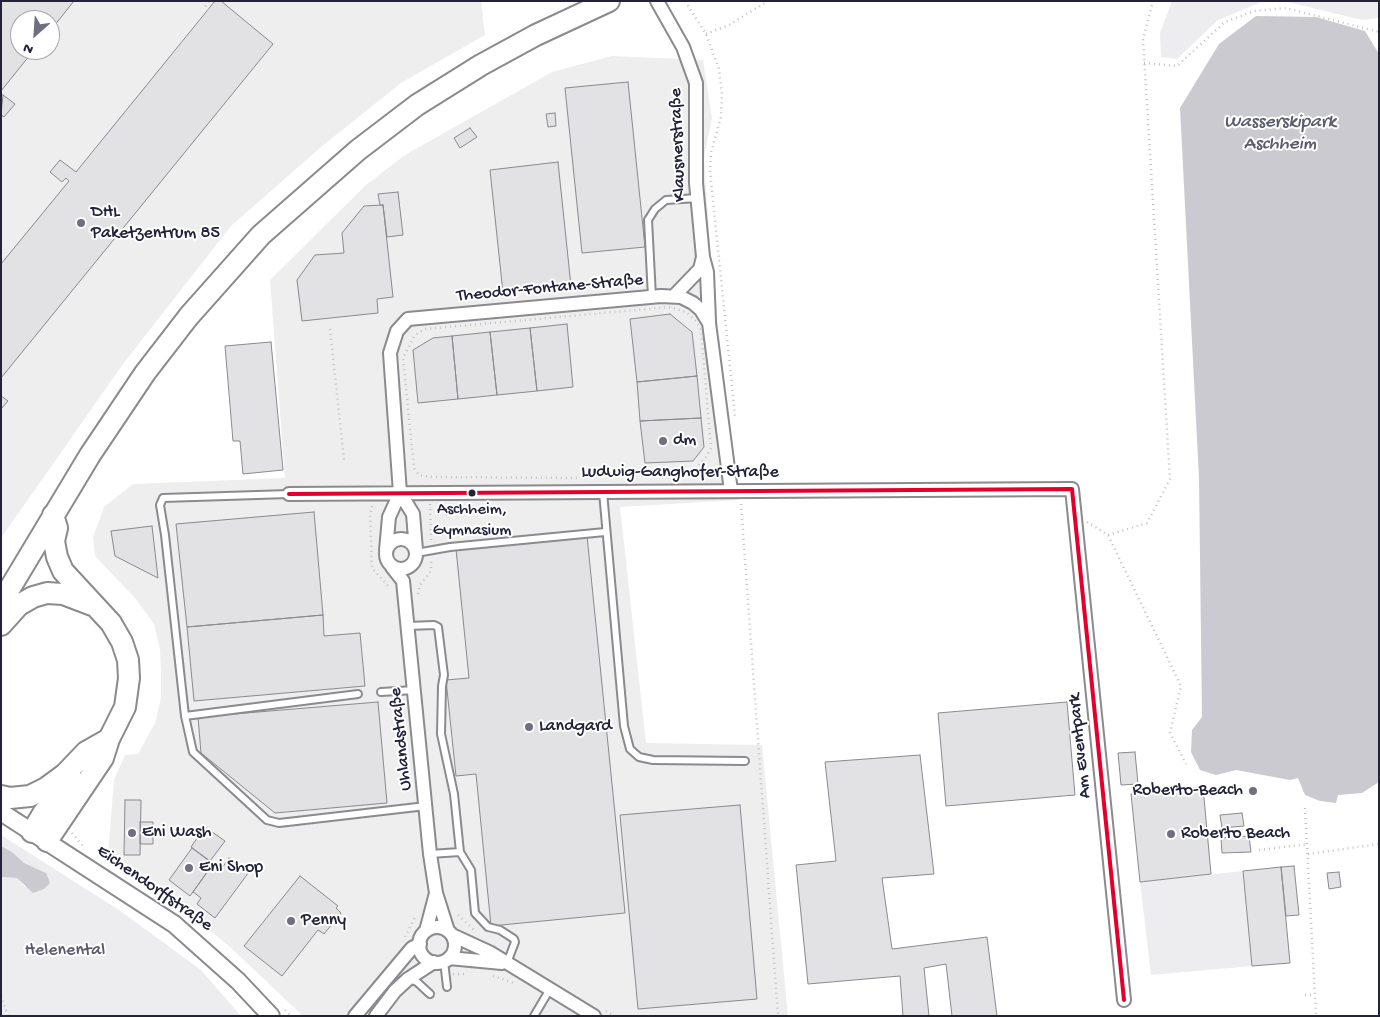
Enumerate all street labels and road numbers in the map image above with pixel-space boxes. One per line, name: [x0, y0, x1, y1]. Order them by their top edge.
street label: Klausnerstraße: [666, 88, 692, 202]
street label: Theodor-Fontane-Straße: [456, 270, 644, 308]
street label: Ludwig-Ganghofer-Straße: [581, 462, 779, 484]
street label: Uhlandstraße: [386, 686, 418, 792]
street label: Am Eventpark: [1065, 693, 1097, 799]
street label: Eichendorffstraße: [92, 841, 216, 937]

